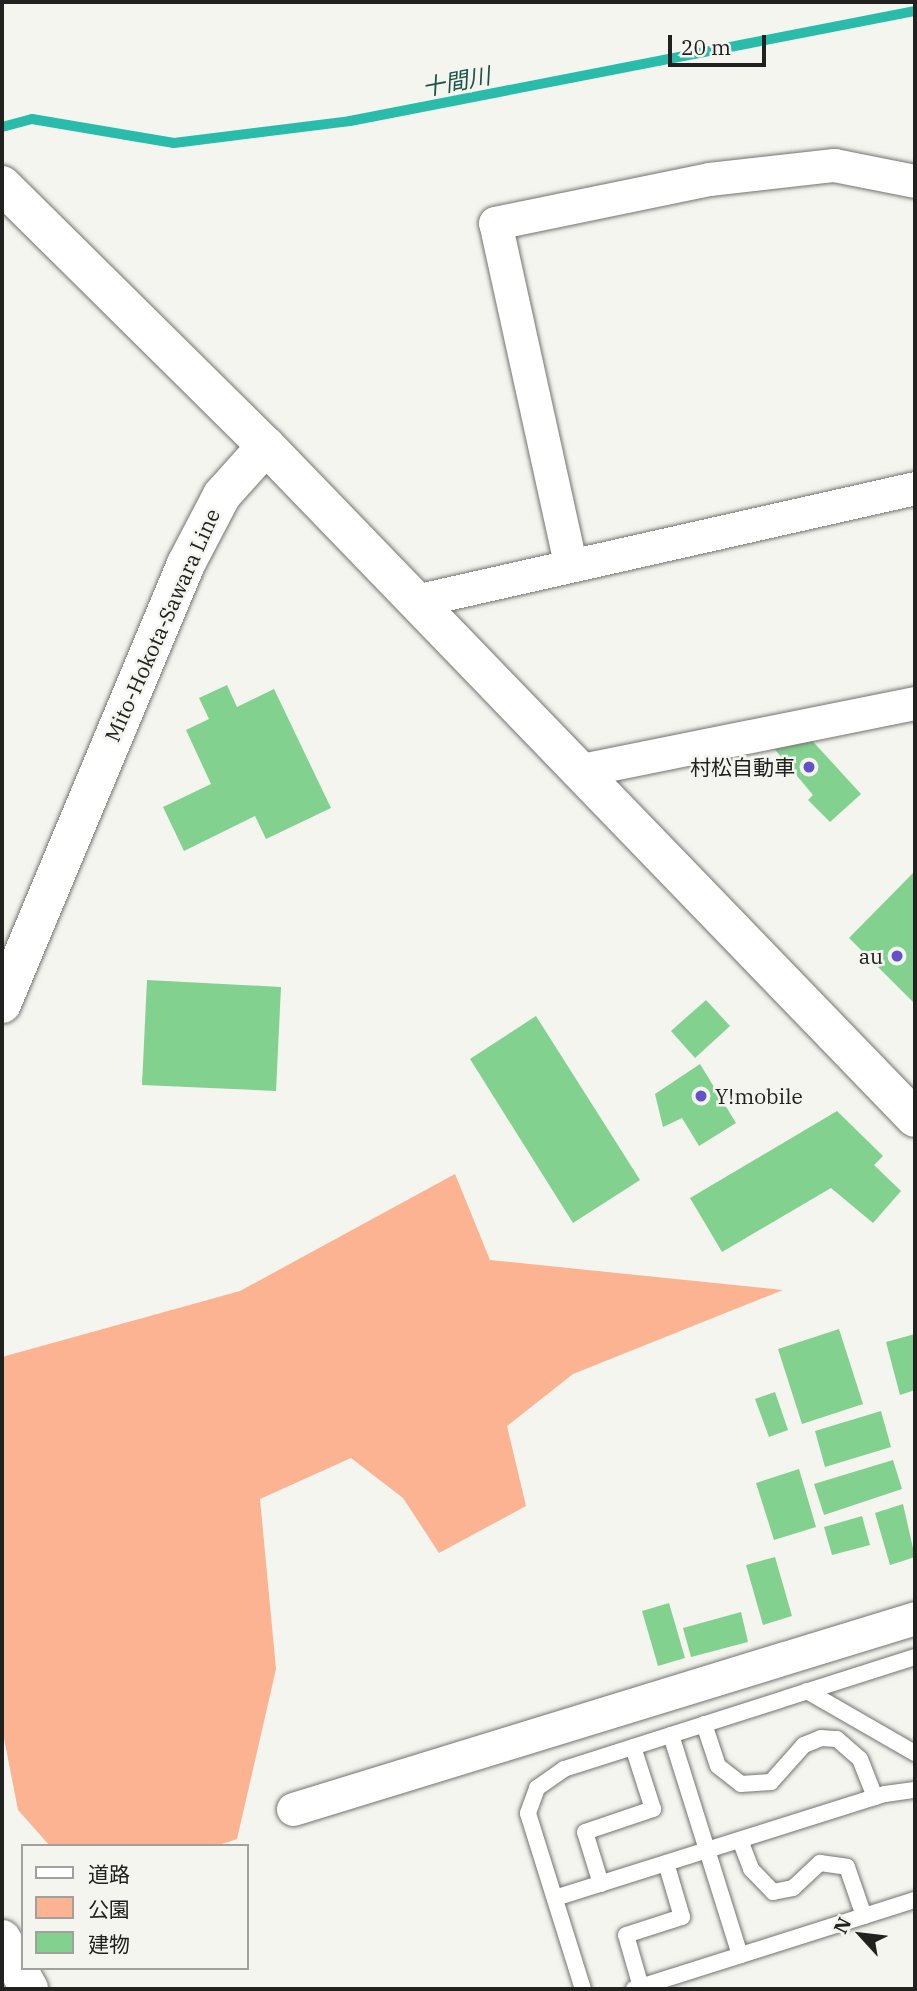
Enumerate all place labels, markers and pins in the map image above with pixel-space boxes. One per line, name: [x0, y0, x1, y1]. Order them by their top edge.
place label: 村松自動車: [690, 754, 795, 780]
marker: 村松自動車: [801, 759, 817, 775]
place label: au: [859, 943, 883, 969]
marker: au: [889, 948, 905, 964]
place label: Y!mobile: [715, 1083, 803, 1109]
marker: Y!mobile: [693, 1088, 709, 1104]

